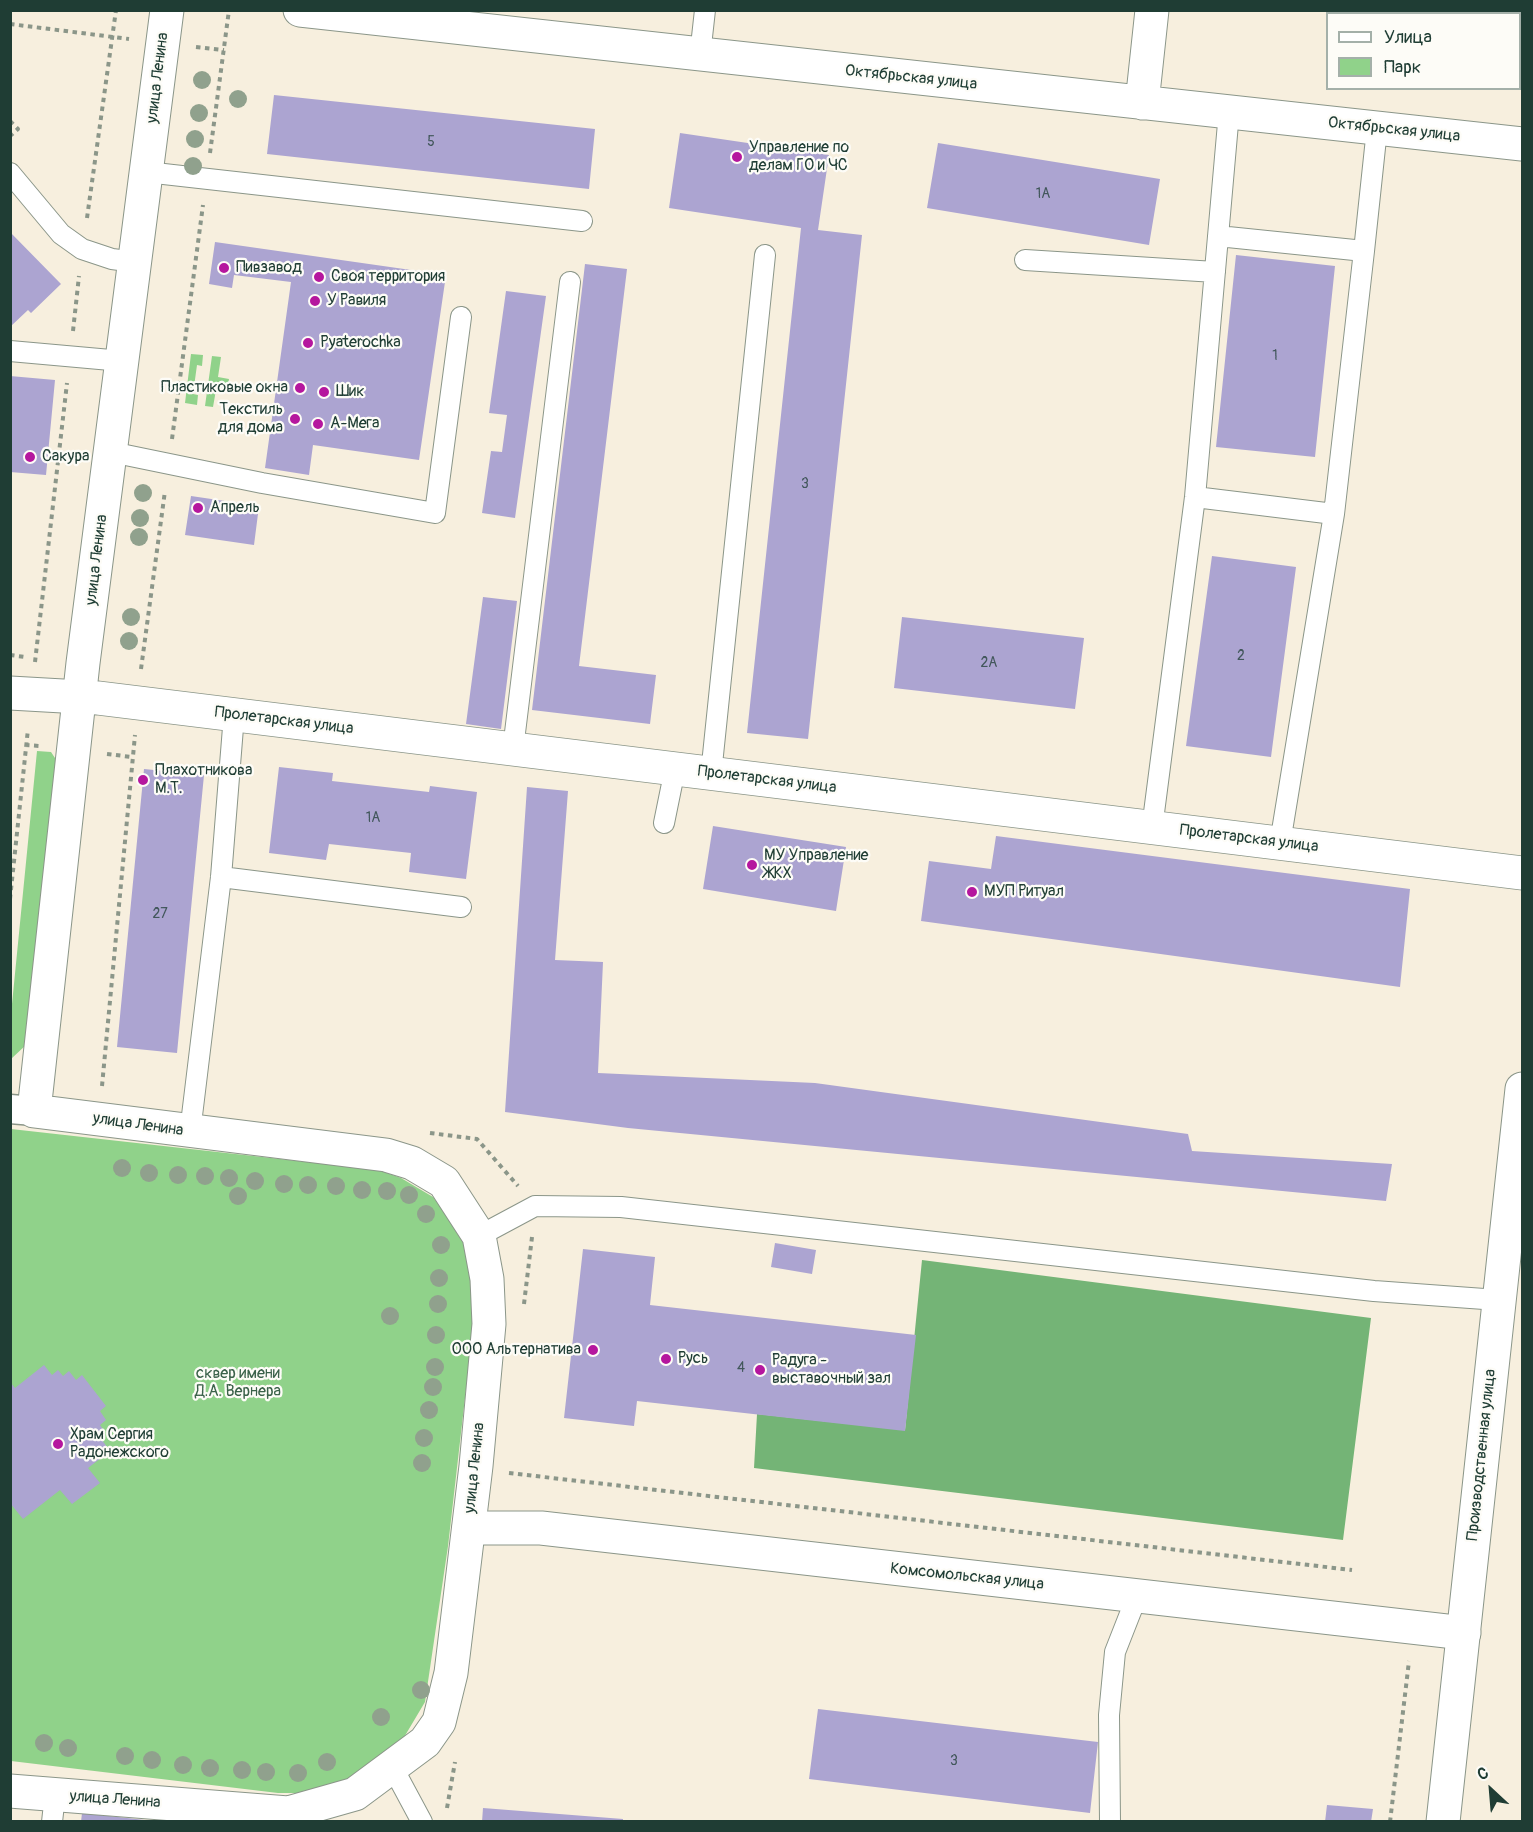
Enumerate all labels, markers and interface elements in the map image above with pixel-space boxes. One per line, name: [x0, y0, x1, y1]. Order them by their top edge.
legend: [1326, 12, 1521, 90]
text: Улица: [1384, 26, 1432, 49]
street label: улица Ленина: [143, 32, 173, 124]
text: Парк: [1384, 56, 1421, 79]
street label: Октябрьская улица: [844, 62, 978, 94]
street label: Октябрьская улица: [1327, 114, 1461, 146]
house number: 5: [427, 134, 435, 150]
place label: Управление по делам ГО и ЧС: [749, 138, 849, 176]
marker: Управление по делам ГО и ЧС: [730, 150, 744, 164]
house number: 1А: [1036, 186, 1050, 202]
place label: Пивзавод: [236, 258, 302, 278]
marker: Пивзавод: [217, 261, 231, 275]
place label: Своя территория: [331, 267, 445, 287]
marker: Своя территория: [312, 270, 326, 284]
place label: У Равиля: [327, 291, 386, 311]
marker: У Равиля: [308, 294, 322, 308]
place label: Pyaterochka: [320, 333, 401, 353]
marker: Pyaterochka: [301, 336, 315, 350]
house number: 1: [1272, 348, 1278, 364]
place label: Пластиковые окна: [161, 378, 288, 398]
marker: Пластиковые окна: [293, 381, 307, 395]
place label: Шик: [336, 382, 364, 402]
marker: Шик: [317, 385, 331, 399]
place label: Текстиль для дома: [218, 400, 283, 438]
marker: Текстиль для дома: [288, 412, 302, 426]
place label: А-Мега: [330, 414, 380, 434]
marker: А-Мега: [311, 417, 325, 431]
place label: Сакура: [42, 447, 89, 467]
marker: Сакура: [23, 450, 37, 464]
house number: 3: [801, 476, 809, 492]
place label: Апрель: [210, 498, 260, 518]
marker: Апрель: [191, 501, 205, 515]
street label: улица Ленина: [82, 514, 112, 606]
house number: 2: [1237, 648, 1245, 664]
house number: 2А: [981, 655, 997, 671]
street label: Пролетарская улица: [213, 703, 355, 739]
place label: Плахотникова М.Т.: [155, 761, 252, 799]
street label: Пролетарская улица: [696, 762, 838, 798]
marker: Плахотникова М.Т.: [136, 773, 150, 787]
house number: 1А: [366, 810, 380, 826]
street label: Пролетарская улица: [1178, 821, 1320, 857]
place label: МУ Управление ЖКХ: [764, 846, 868, 884]
marker: МУ Управление ЖКХ: [745, 858, 759, 872]
place label: МУП Ритуал: [984, 882, 1064, 902]
marker: МУП Ритуал: [965, 885, 979, 899]
house number: 27: [152, 906, 168, 922]
street label: улица Ленина: [91, 1109, 185, 1141]
place label: ООО Альтернатива: [452, 1340, 581, 1360]
marker: ООО Альтернатива: [586, 1343, 600, 1357]
place label: Русь: [678, 1349, 708, 1369]
place label: Радуга - выставочный зал: [772, 1351, 891, 1389]
marker: Русь: [659, 1352, 673, 1366]
house number: 4: [737, 1360, 745, 1376]
marker: Радуга - выставочный зал: [753, 1363, 767, 1377]
park label: сквер имени Д.А. Вернера: [195, 1364, 281, 1402]
street label: Производственная улица: [1463, 1368, 1501, 1542]
street label: улица Ленина: [461, 1422, 489, 1514]
place label: Храм Сергия Радонежского: [70, 1425, 169, 1463]
marker: Храм Сергия Радонежского: [51, 1437, 65, 1451]
street label: Комсомольская улица: [889, 1559, 1045, 1595]
house number: 3: [950, 1753, 958, 1769]
north arrow: [1461, 1760, 1521, 1820]
text: С: [1474, 1763, 1492, 1785]
street label: улица Ленина: [69, 1787, 161, 1813]

